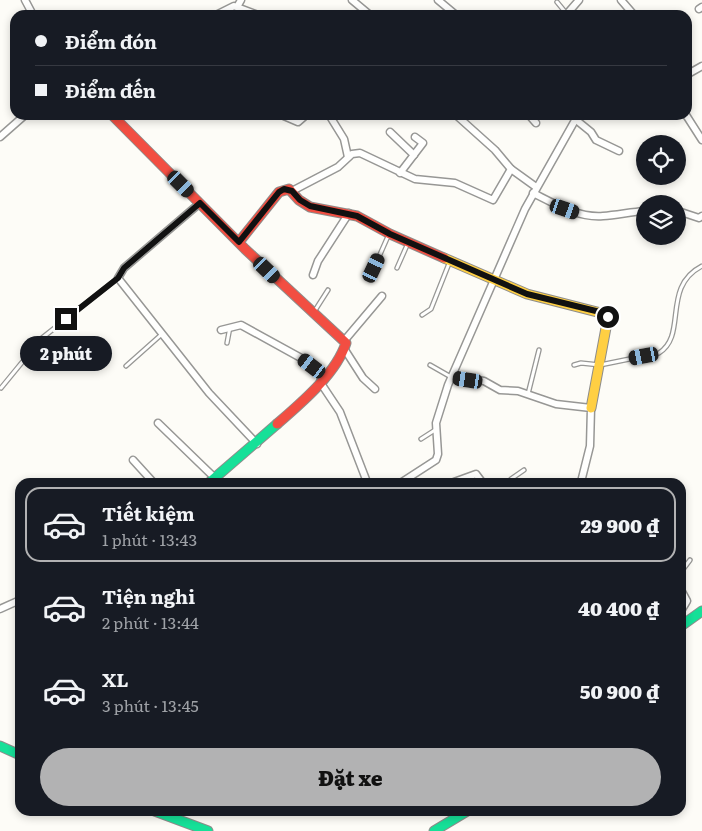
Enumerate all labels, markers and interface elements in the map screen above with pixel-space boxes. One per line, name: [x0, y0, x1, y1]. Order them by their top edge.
text: Điểm đón: [65, 27, 157, 55]
text: Điểm đến: [65, 76, 156, 104]
map controls: [636, 135, 686, 245]
button: locate: [636, 135, 686, 185]
car: [165, 168, 196, 200]
button: layers: [636, 195, 686, 245]
car: [548, 197, 581, 221]
car: [360, 251, 387, 285]
car: [250, 254, 283, 286]
route start: [597, 306, 619, 328]
route end: [55, 308, 77, 330]
callout: 2 phút: [20, 336, 112, 372]
text: 2 phút: [40, 341, 92, 365]
car: [627, 346, 660, 366]
car: [295, 351, 328, 381]
car: [452, 370, 483, 390]
text: Tiết kiệm: [102, 499, 195, 527]
icon: car: [42, 502, 87, 547]
text: 29 900 ₫: [581, 511, 659, 539]
text: 1 phút · 13:43: [102, 527, 197, 551]
text: Tiện nghi: [102, 582, 195, 610]
icon: car: [42, 585, 87, 630]
text: 40 400 ₫: [578, 594, 659, 622]
text: 2 phút · 13:44: [102, 610, 199, 634]
text: XL: [102, 665, 129, 693]
icon: car: [42, 668, 87, 713]
text: 50 900 ₫: [580, 677, 659, 705]
text: 3 phút · 13:45: [102, 693, 199, 717]
button: Đặt xe: [40, 748, 661, 806]

